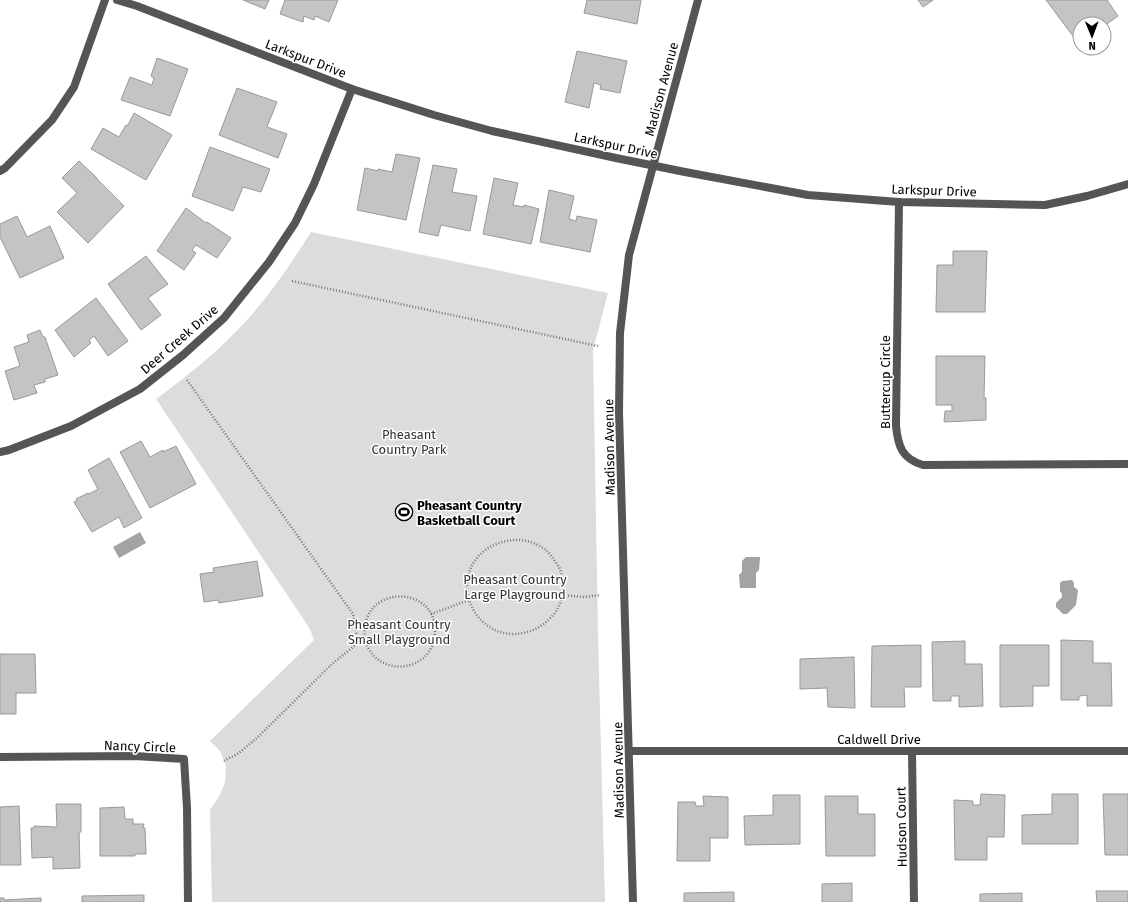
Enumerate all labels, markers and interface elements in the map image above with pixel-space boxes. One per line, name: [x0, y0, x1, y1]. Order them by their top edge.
north arrow: [1072, 16, 1112, 56]
street label: Larkspur Drive: [263, 36, 348, 81]
text: N: [1088, 39, 1096, 52]
street label: Madison Avenue: [642, 41, 681, 138]
street label: Larkspur Drive: [573, 129, 659, 162]
street label: Larkspur Drive: [891, 182, 977, 199]
street label: Deer Creek Drive: [138, 302, 221, 377]
street label: Buttercup Circle: [878, 335, 893, 429]
street label: Madison Avenue: [601, 399, 618, 495]
park label: Pheasant Country Park: [372, 427, 447, 457]
place label: Pheasant Country Basketball Court: [417, 498, 522, 528]
sports icon: Pheasant Country Basketball Court: [394, 502, 414, 522]
park label: Pheasant Country Large Playground: [463, 572, 567, 602]
park label: Pheasant Country Small Playground: [347, 617, 451, 647]
street label: Madison Avenue: [610, 722, 627, 818]
street label: Caldwell Drive: [837, 732, 921, 747]
street label: Nancy Circle: [104, 738, 176, 755]
street label: Hudson Court: [893, 786, 910, 868]

